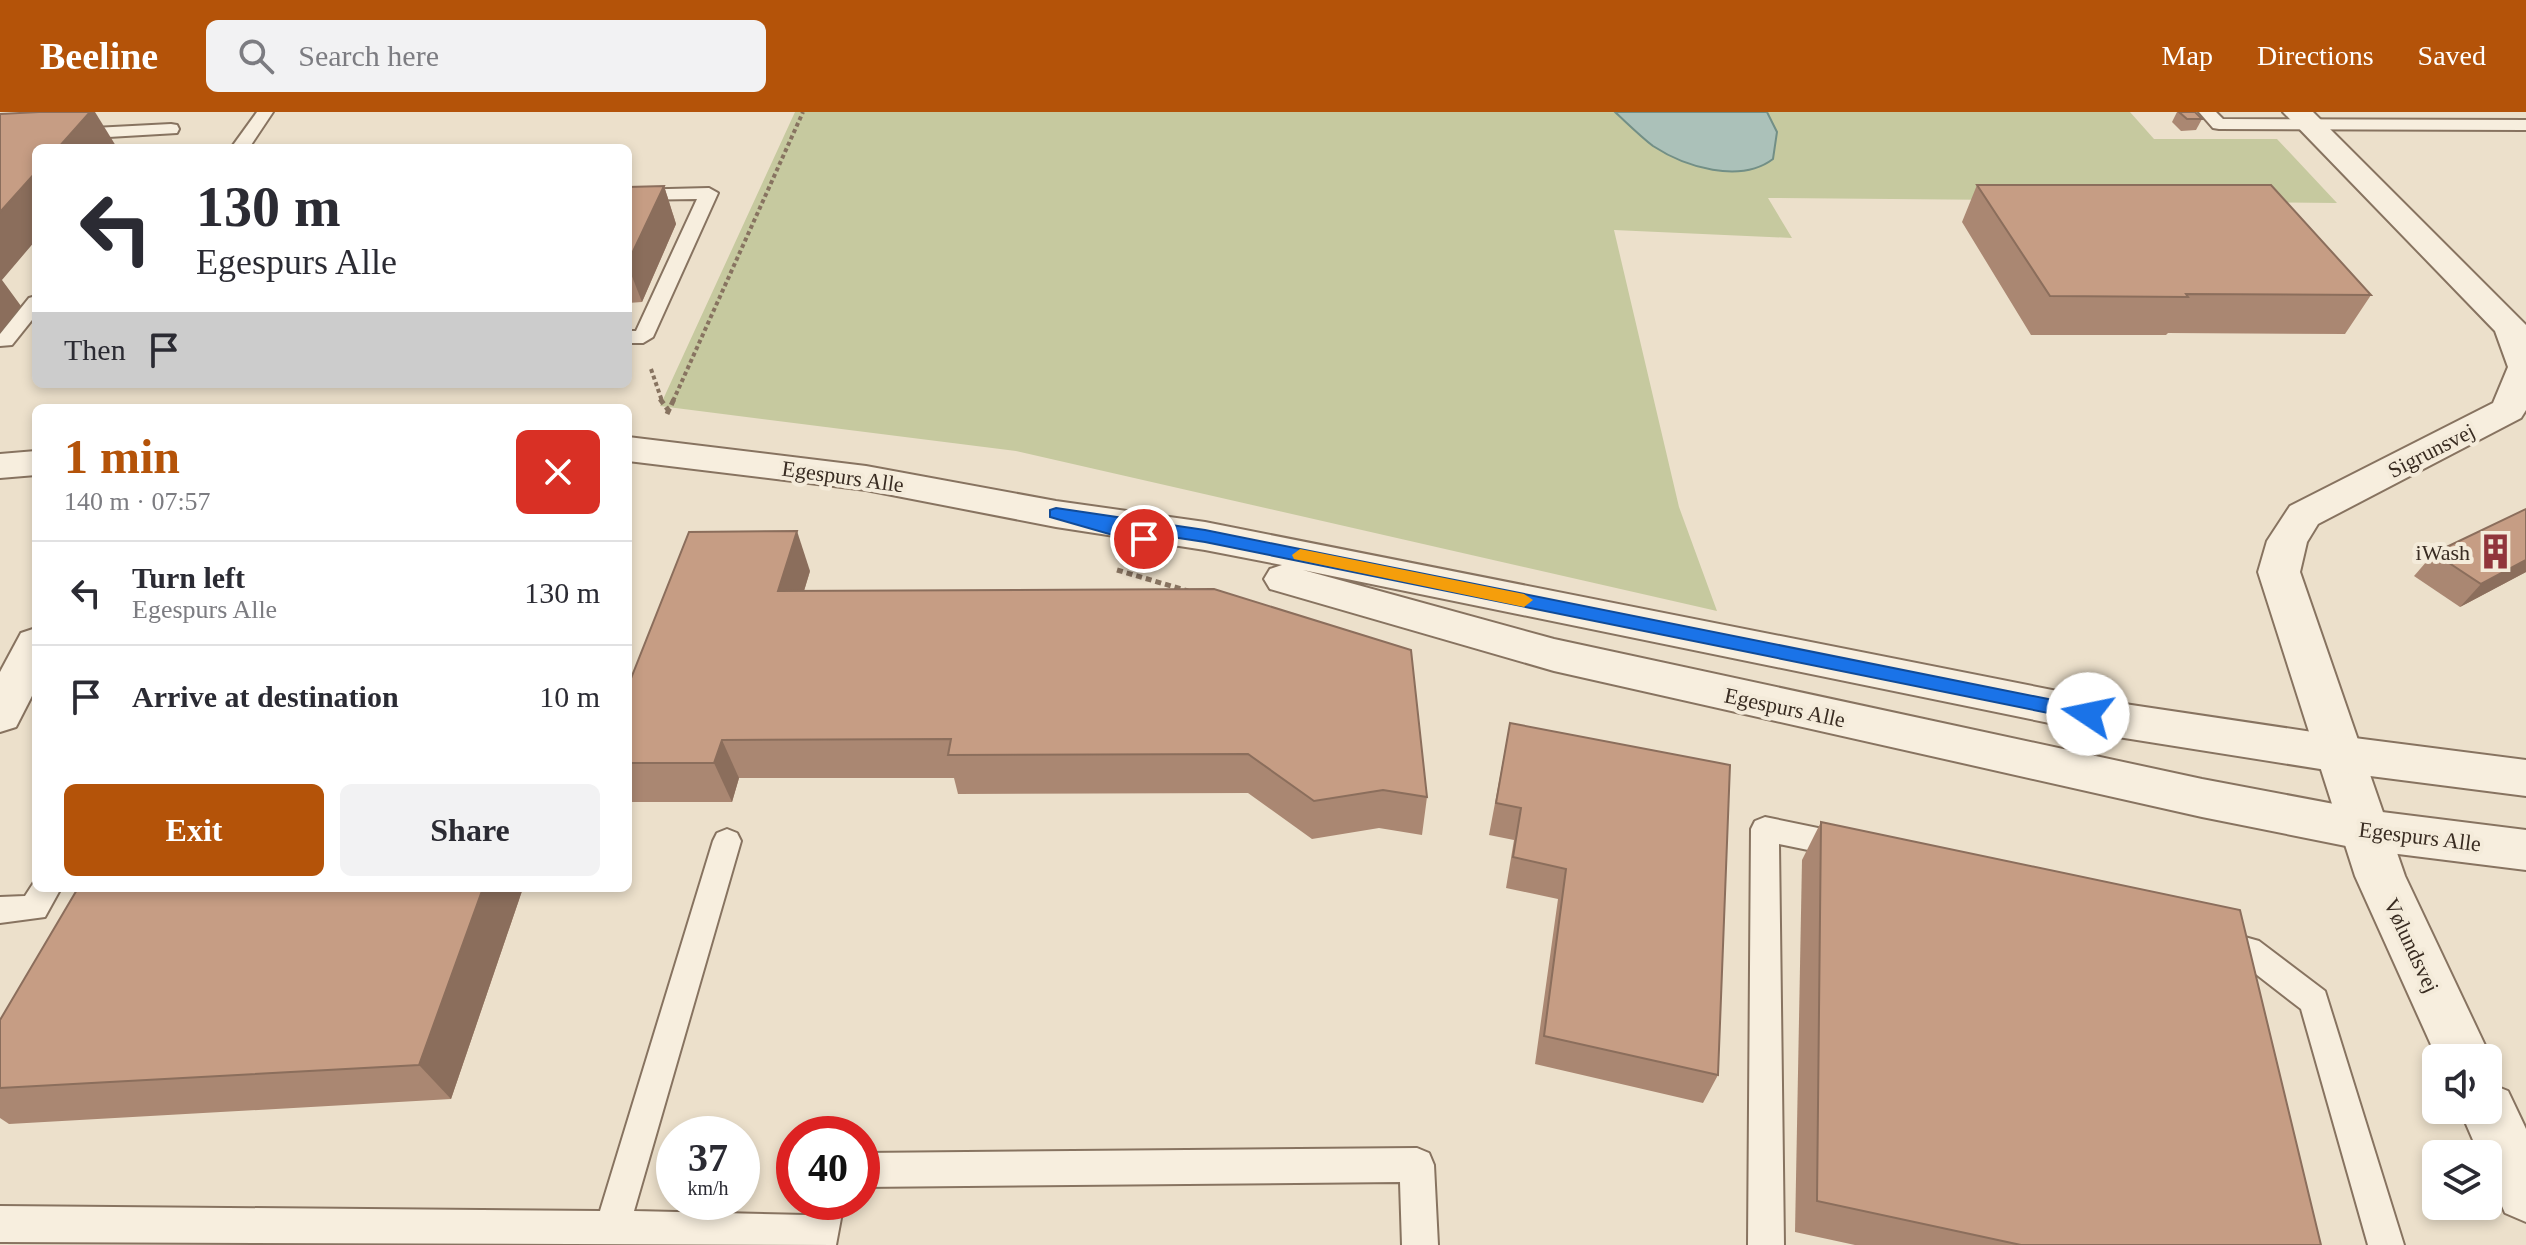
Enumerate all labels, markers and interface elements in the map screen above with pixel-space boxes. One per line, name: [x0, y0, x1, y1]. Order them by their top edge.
search box: [206, 20, 766, 92]
icon: search: [234, 34, 278, 78]
text: Beeline: [40, 35, 158, 77]
text: Search here: [298, 39, 439, 72]
text: Map: [2162, 40, 2213, 71]
text: Directions: [2257, 40, 2374, 71]
text: Saved: [2418, 40, 2486, 71]
icon: left: [64, 176, 168, 280]
text: 130 m: [196, 176, 341, 238]
text: Egespurs Alle: [196, 242, 397, 282]
icon: arrive: [142, 328, 186, 372]
text: Then: [64, 333, 126, 366]
street label: Sigrunsvej: [2384, 418, 2479, 483]
text: 1 min: [64, 430, 180, 483]
button: close: [516, 430, 600, 514]
street label: Egespurs Alle: [780, 456, 905, 497]
text: 140 m · 07:57: [64, 487, 211, 516]
pin: [1110, 505, 1178, 573]
icon: arrive: [1122, 517, 1166, 561]
building icon: iWash: [2477, 533, 2515, 571]
place label: iWash: [2416, 540, 2470, 565]
text: Turn left: [132, 561, 245, 594]
icon: left: [64, 571, 108, 615]
text: 130 m: [524, 576, 600, 609]
text: Egespurs Alle: [132, 595, 277, 624]
position arrow: [2046, 672, 2130, 756]
icon: arrive: [64, 675, 108, 719]
text: Arrive at destination: [132, 680, 399, 713]
text: 10 m: [539, 680, 600, 713]
street label: Egespurs Alle: [1722, 682, 1848, 732]
button: Exit: [64, 784, 324, 876]
button: Share: [340, 784, 600, 876]
street label: Egespurs Alle: [2357, 817, 2482, 856]
street label: Vølundsvej: [2379, 894, 2444, 996]
map controls: [2422, 1044, 2502, 1220]
button: sound: [2422, 1044, 2502, 1124]
speed limit sign: 40: [776, 1116, 880, 1220]
text: 37: [688, 1135, 728, 1180]
button: layers: [2422, 1140, 2502, 1220]
text: km/h: [687, 1177, 729, 1199]

